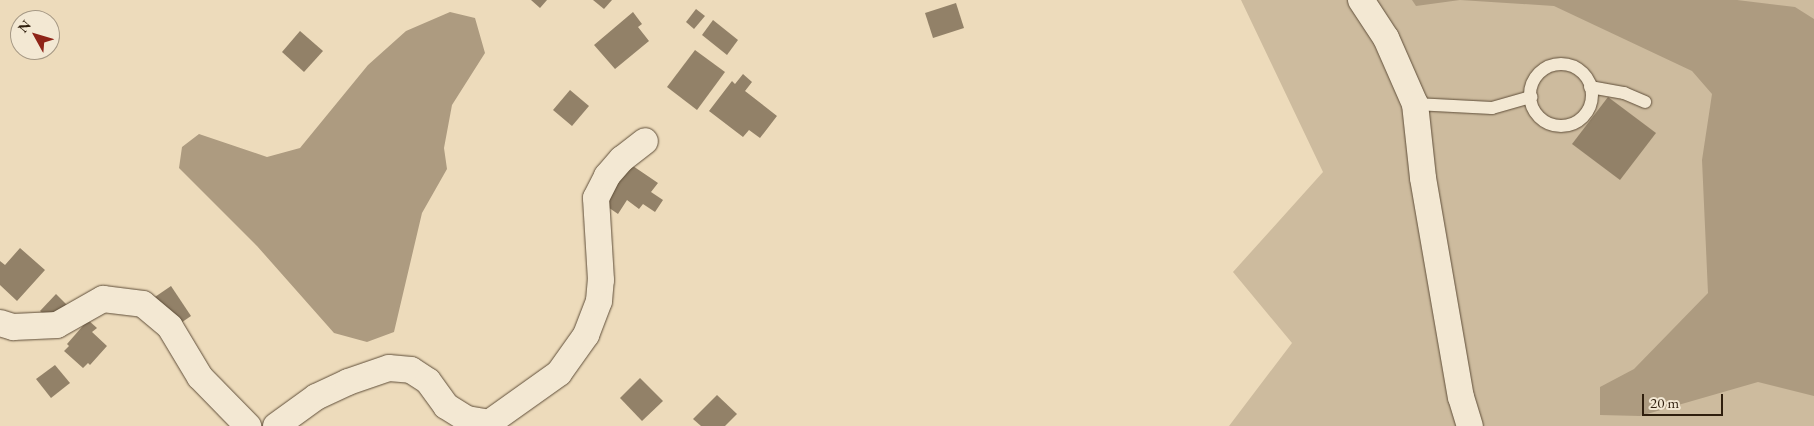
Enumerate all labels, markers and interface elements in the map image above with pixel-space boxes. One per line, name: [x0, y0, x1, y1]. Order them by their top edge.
north arrow: [10, 10, 60, 60]
text: N: [14, 16, 35, 36]
scale bar: [1644, 384, 1725, 416]
text: 20 m: [1650, 393, 1679, 412]

